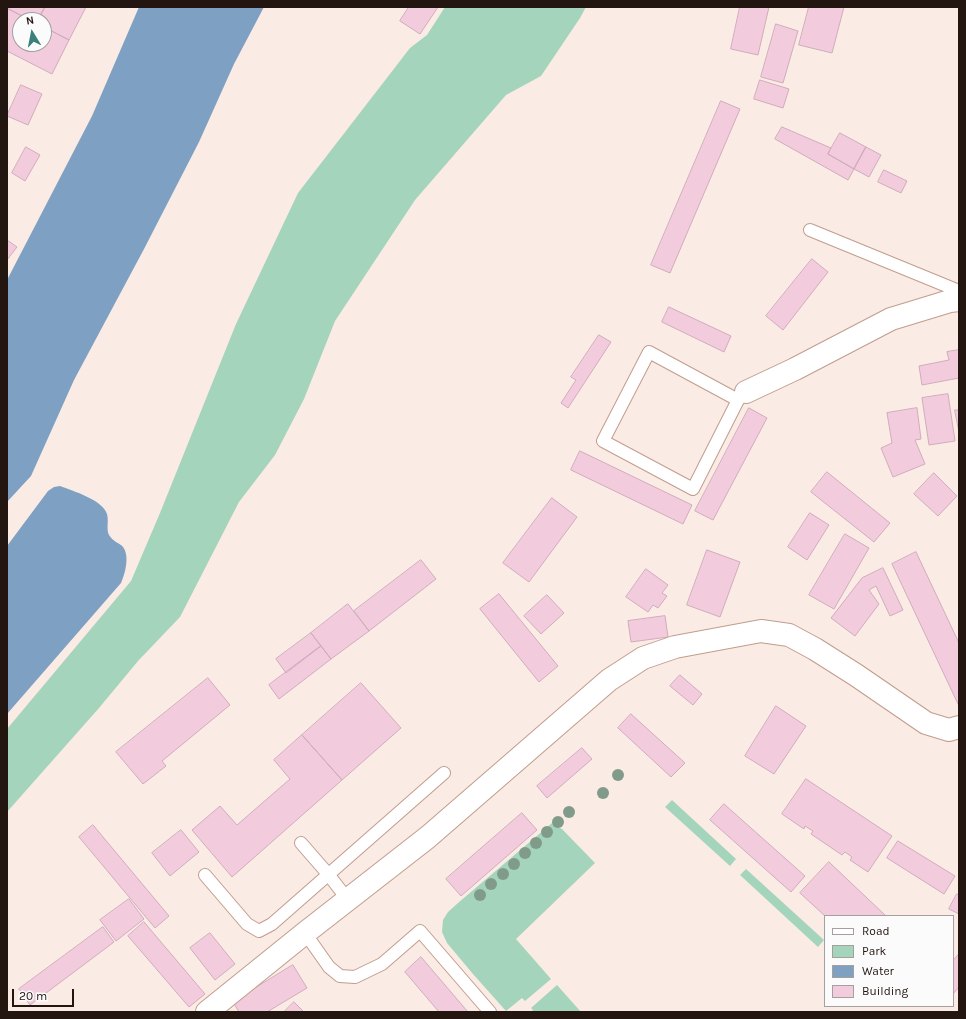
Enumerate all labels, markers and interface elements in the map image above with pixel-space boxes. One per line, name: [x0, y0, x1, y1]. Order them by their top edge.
north arrow: [12, 12, 52, 52]
text: N: [25, 14, 35, 28]
legend: [824, 915, 954, 1007]
text: Road: [862, 924, 890, 938]
text: Park: [862, 944, 886, 958]
text: Water: [862, 964, 894, 978]
scale bar: [14, 981, 76, 1007]
text: Building: [862, 984, 908, 998]
text: 20 m: [19, 989, 47, 1003]

